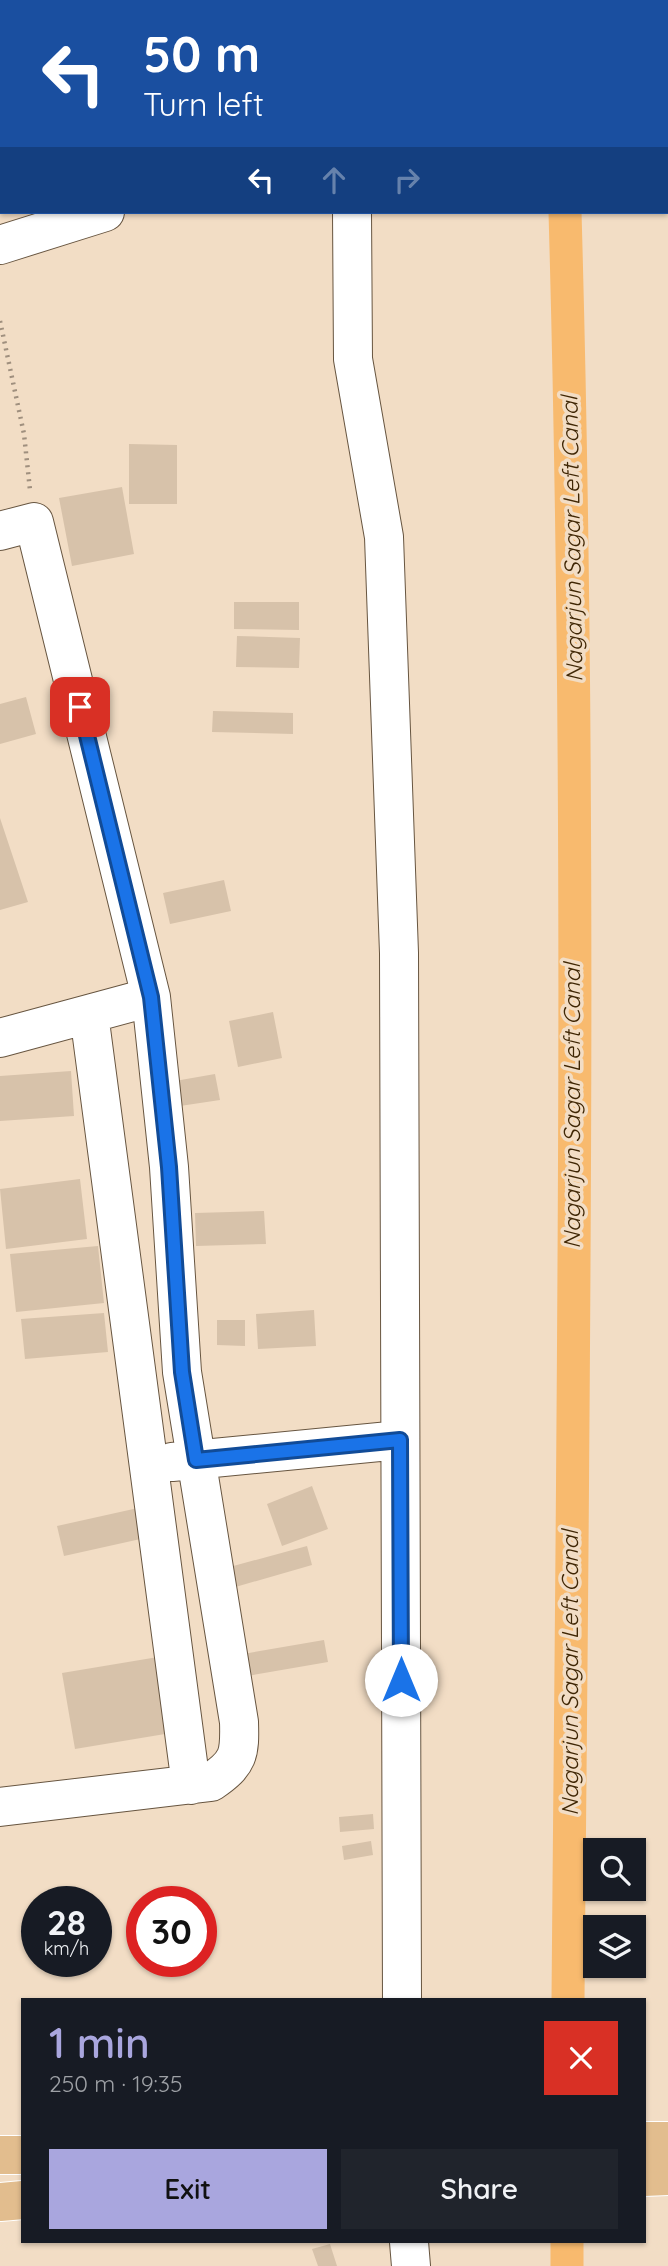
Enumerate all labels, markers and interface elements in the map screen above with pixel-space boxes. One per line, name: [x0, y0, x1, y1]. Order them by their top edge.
text: 50 m: [143, 23, 260, 84]
icon: left: [28, 28, 119, 119]
text: Turn left: [143, 84, 264, 124]
icon: left: [242, 161, 280, 199]
icon: ahead: [315, 161, 353, 199]
icon: right: [388, 161, 426, 199]
water label: Nagarjun Sagar Left Canal: [554, 393, 588, 682]
pin: [50, 677, 110, 737]
icon: arrive: [61, 688, 99, 726]
water label: Nagarjun Sagar Left Canal: [557, 960, 586, 1249]
water label: Nagarjun Sagar Left Canal: [555, 1527, 584, 1816]
position arrow: [364, 1643, 438, 1717]
map controls: [583, 1838, 646, 1978]
button: search: [583, 1838, 646, 1901]
speed limit sign: 30: [126, 1886, 217, 1977]
text: 28: [47, 1900, 86, 1944]
button: layers: [583, 1915, 646, 1978]
text: km/h: [44, 1937, 89, 1960]
text: 1 min: [49, 2016, 150, 2069]
button: close: [544, 2021, 618, 2095]
text: 250 m · 19:35: [49, 2069, 183, 2098]
button: Exit: [49, 2149, 327, 2229]
button: Share: [341, 2149, 618, 2229]

